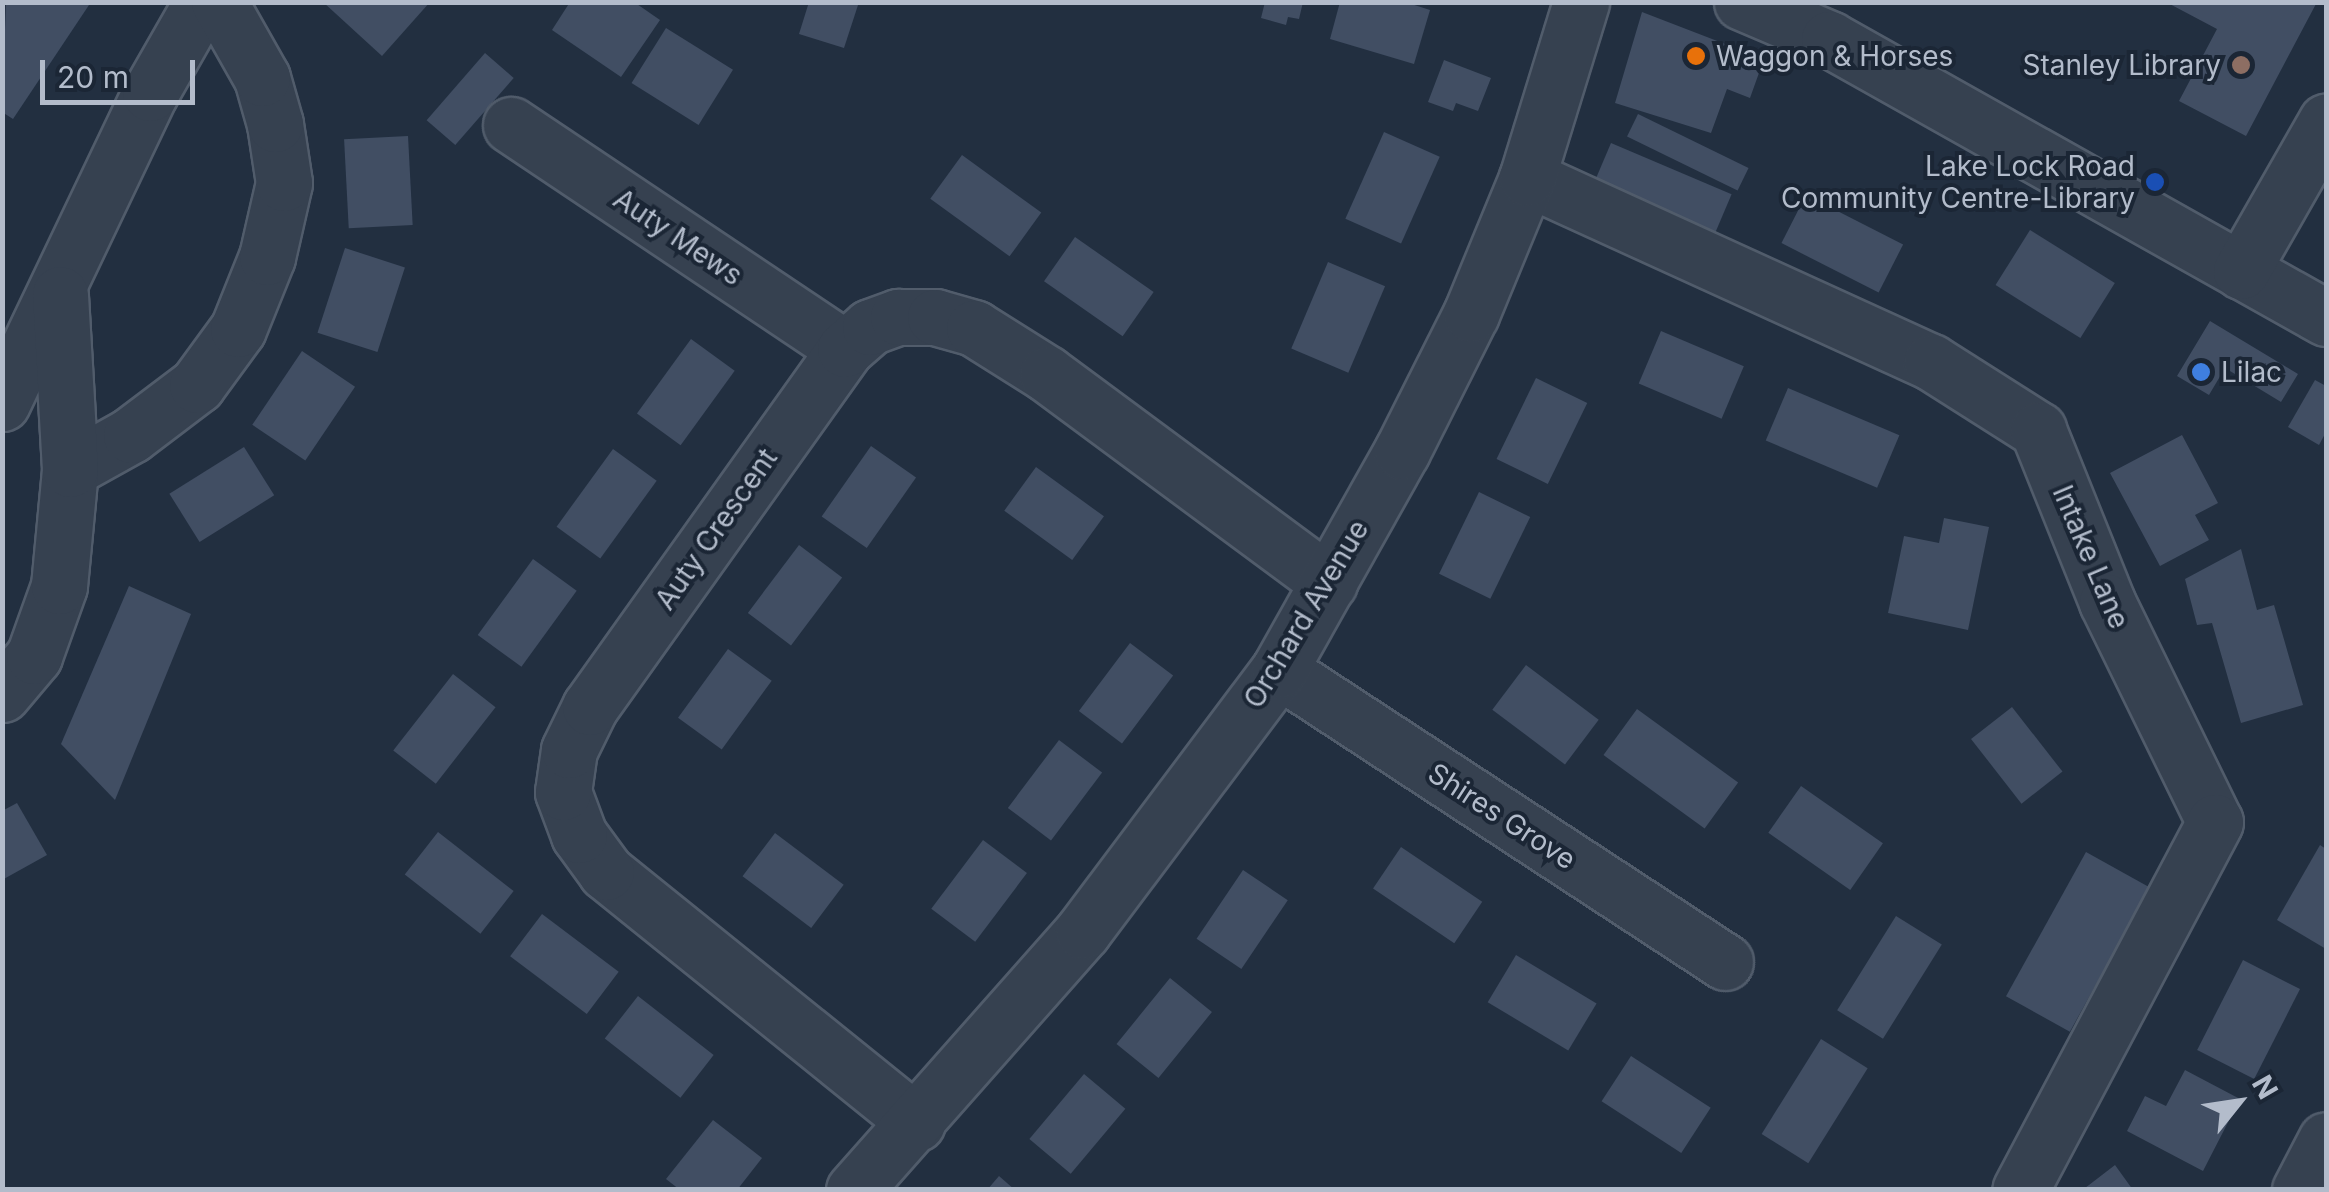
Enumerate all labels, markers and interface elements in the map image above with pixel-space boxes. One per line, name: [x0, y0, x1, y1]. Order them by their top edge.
place label: Waggon & Horses: [1716, 39, 1953, 73]
scale bar: [45, 40, 200, 102]
marker: Waggon & Horses: [1685, 45, 1707, 67]
place label: Stanley Library: [2023, 48, 2221, 82]
marker: Stanley Library: [2230, 54, 2252, 76]
text: 20 m: [57, 59, 129, 95]
place label: Lake Lock Road Community Centre-Library: [1781, 149, 2135, 215]
marker: Lake Lock Road Community Centre-Library: [2144, 171, 2166, 193]
street label: Auty Mews: [607, 182, 749, 292]
place label: Lilac: [2221, 355, 2282, 389]
marker: Lilac: [2190, 361, 2212, 383]
street label: Auty Crescent: [648, 442, 784, 616]
street label: Intake Lane: [2046, 480, 2136, 634]
street label: Orchard Avenue: [1237, 514, 1375, 714]
street label: Shires Grove: [1422, 756, 1582, 876]
north arrow: [2189, 1052, 2289, 1152]
text: N: [2245, 1069, 2285, 1105]

